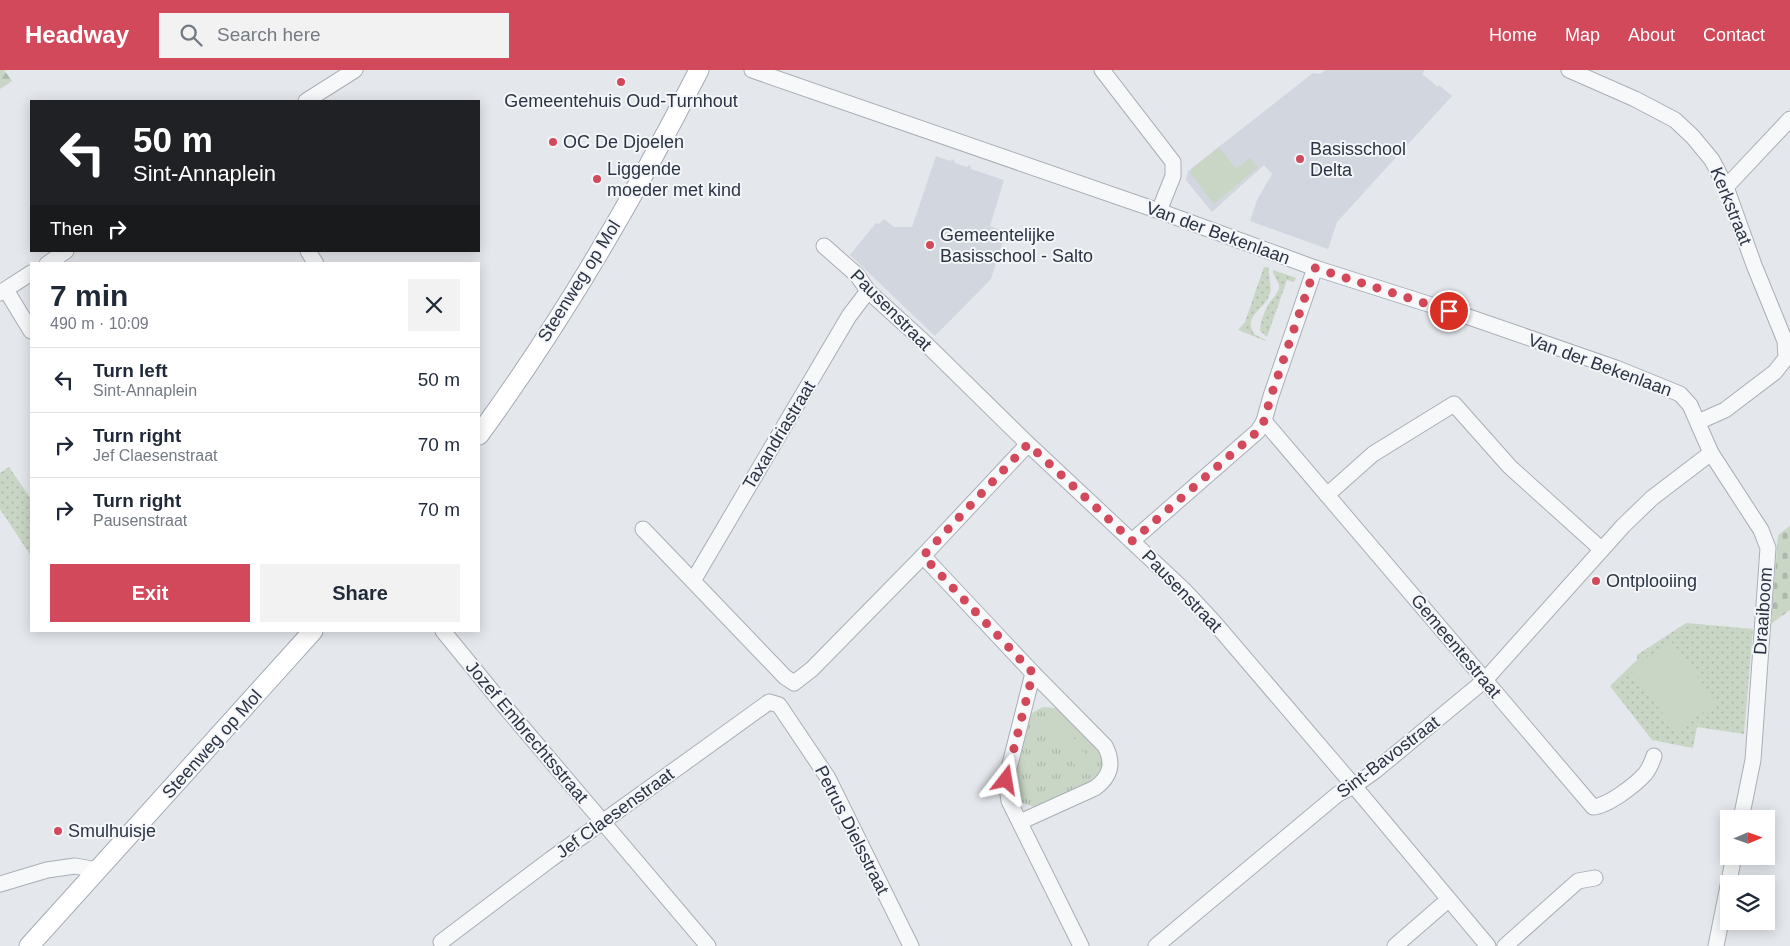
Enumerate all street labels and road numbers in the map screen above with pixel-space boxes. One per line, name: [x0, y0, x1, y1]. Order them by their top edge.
street label: Kerkstraat: [1706, 164, 1756, 248]
street label: Van der Bekenlaan: [1143, 198, 1293, 268]
street label: Steenweg op Mol: [534, 217, 624, 345]
street label: Pausenstraat: [846, 265, 936, 355]
street label: Van der Bekenlaan: [1525, 330, 1675, 400]
street label: Taxandriastraat: [739, 377, 819, 493]
street label: Pausenstraat: [1138, 546, 1226, 636]
street label: Draaiboom: [1750, 566, 1776, 656]
street label: Gemeentestraat: [1407, 590, 1505, 702]
street label: Jozef Embrechtsstraat: [462, 657, 592, 807]
street label: Steenweg op Mol: [158, 686, 266, 802]
street label: Sint-Bavostraat: [1333, 712, 1443, 802]
street label: Petrus Dielsstraat: [811, 762, 893, 898]
street label: Jef Claesenstraat: [552, 764, 678, 862]

